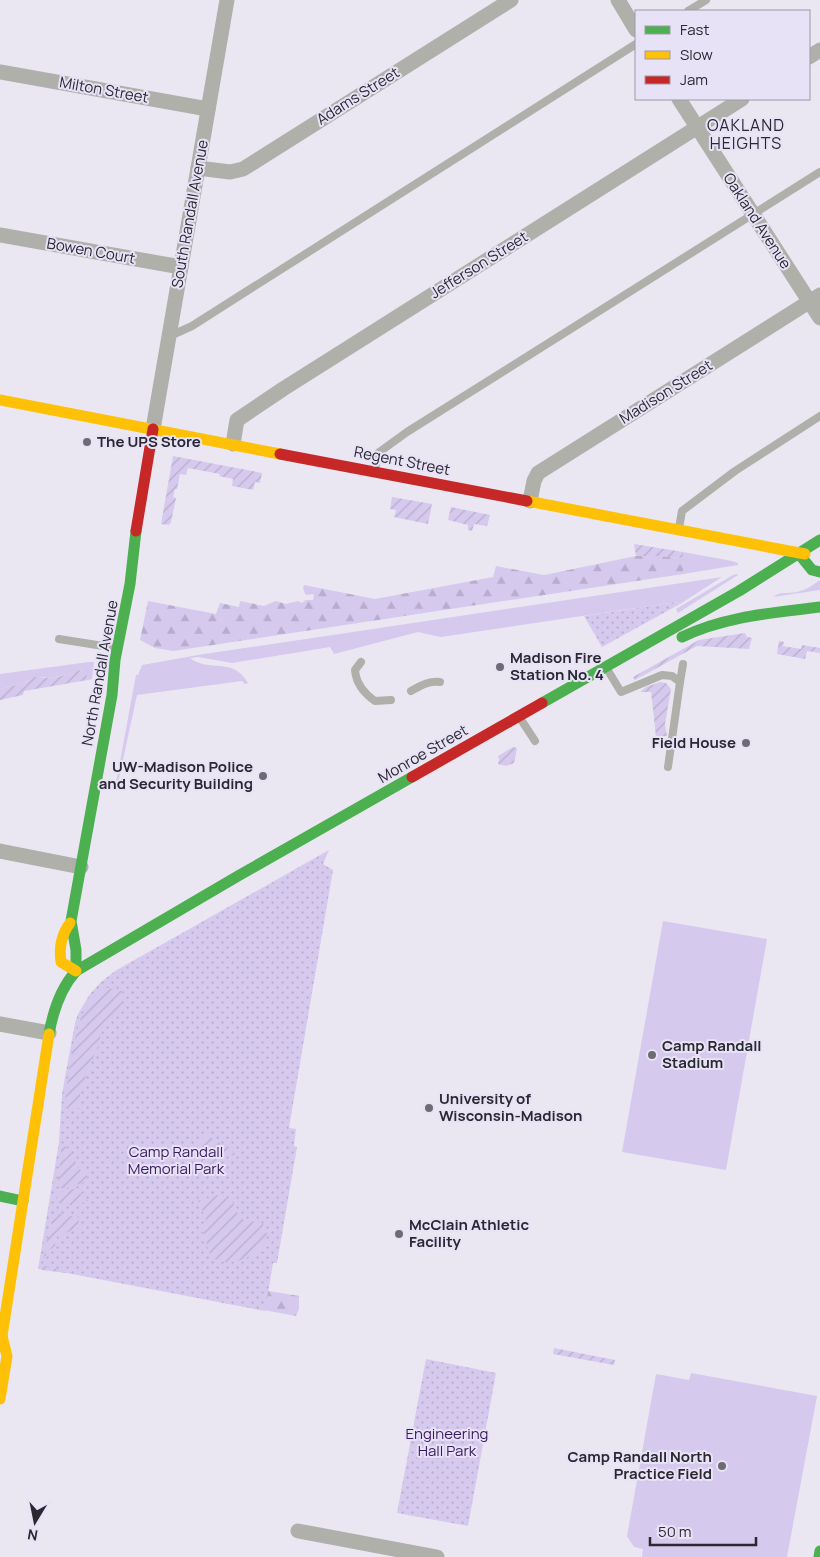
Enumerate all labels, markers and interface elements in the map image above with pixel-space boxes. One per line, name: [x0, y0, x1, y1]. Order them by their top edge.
legend: [635, 10, 810, 100]
text: Fast: [680, 19, 709, 40]
text: Slow: [680, 44, 713, 65]
street label: Adams Street: [312, 62, 403, 129]
text: Jam: [680, 69, 708, 90]
street label: Milton Street: [58, 71, 150, 108]
district label: OAKLAND HEIGHTS: [707, 114, 785, 154]
street label: South Randall Avenue: [166, 138, 213, 290]
street label: Oakland Avenue: [719, 169, 796, 273]
street label: Jefferson Street: [426, 226, 532, 303]
street label: Bowen Court: [45, 232, 137, 269]
street label: Madison Street: [615, 355, 716, 429]
place label: The UPS Store: [97, 431, 201, 452]
marker: The UPS Store: [81, 436, 93, 448]
street label: Regent Street: [352, 441, 452, 480]
street label: North Randall Avenue: [76, 598, 123, 747]
place label: Madison Fire Station No. 4: [510, 647, 604, 685]
marker: Madison Fire Station No. 4: [494, 661, 506, 673]
street label: Monroe Street: [374, 719, 471, 788]
place label: Field House: [652, 732, 736, 753]
marker: Field House: [740, 737, 752, 749]
place label: UW-Madison Police and Security Building: [99, 756, 253, 794]
marker: UW-Madison Police and Security Building: [257, 770, 269, 782]
place label: Camp Randall Stadium: [662, 1035, 762, 1073]
marker: Camp Randall Stadium: [646, 1049, 658, 1061]
place label: University of Wisconsin-Madison: [439, 1088, 582, 1126]
marker: University of Wisconsin-Madison: [423, 1102, 435, 1114]
park label: Camp Randall Memorial Park: [128, 1141, 225, 1179]
place label: McClain Athletic Facility: [409, 1214, 530, 1252]
marker: McClain Athletic Facility: [393, 1228, 405, 1240]
park label: Engineering Hall Park: [406, 1423, 488, 1461]
place label: Camp Randall North Practice Field: [568, 1446, 712, 1484]
marker: Camp Randall North Practice Field: [716, 1460, 728, 1472]
north arrow: [10, 1497, 60, 1547]
scale bar: [650, 1514, 756, 1546]
text: 50 m: [658, 1521, 692, 1542]
text: N: [26, 1525, 39, 1546]

